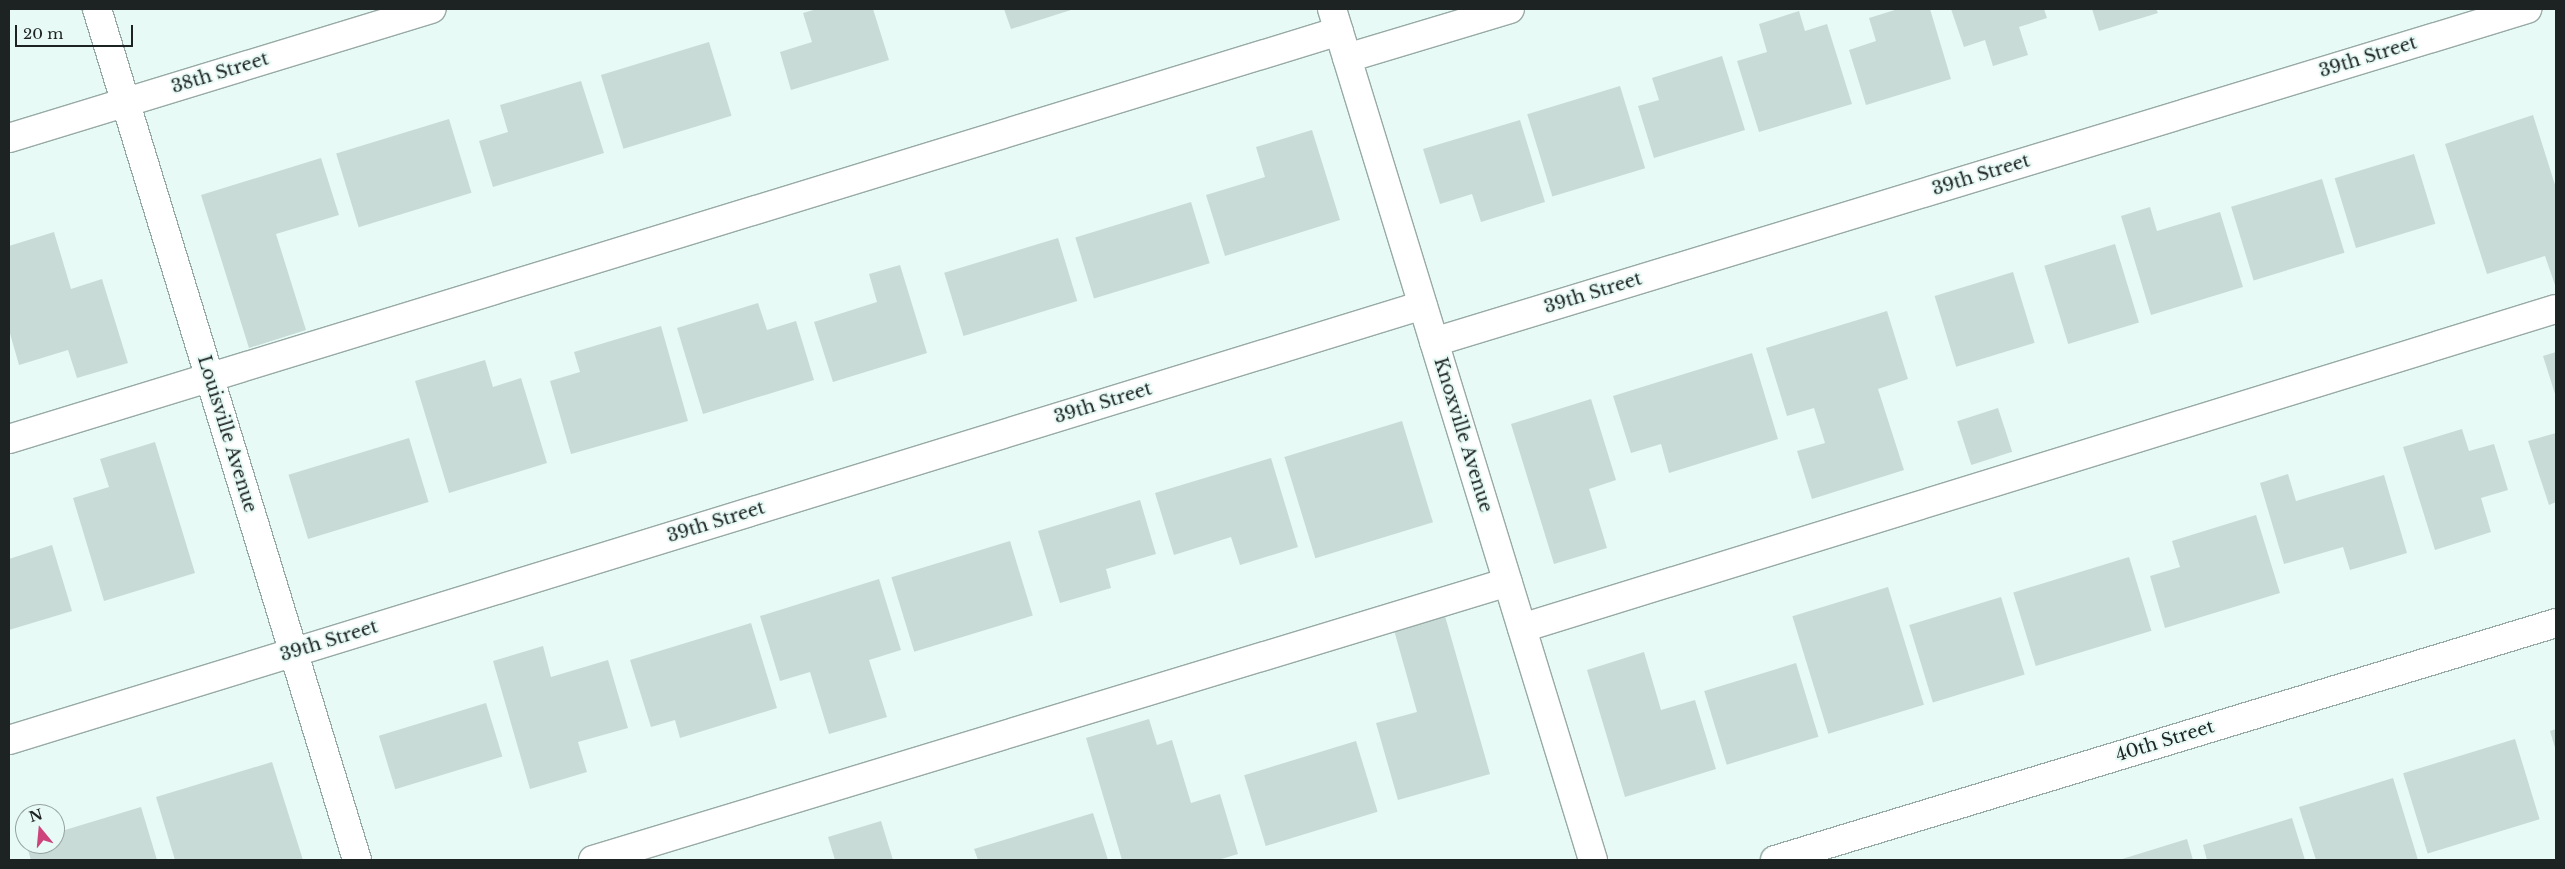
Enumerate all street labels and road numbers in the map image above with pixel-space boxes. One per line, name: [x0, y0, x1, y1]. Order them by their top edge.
street label: 39th Street: [2316, 32, 2420, 82]
street label: 38th Street: [169, 48, 271, 98]
street label: 39th Street: [1929, 150, 2033, 200]
street label: 39th Street: [1541, 268, 1645, 318]
street label: Louisville Avenue: [193, 352, 261, 516]
street label: Knoxville Avenue: [1429, 355, 1497, 515]
street label: 39th Street: [1051, 378, 1155, 428]
street label: 39th Street: [664, 497, 768, 547]
street label: 39th Street: [277, 616, 381, 666]
street label: 40th Street: [2113, 716, 2217, 766]

